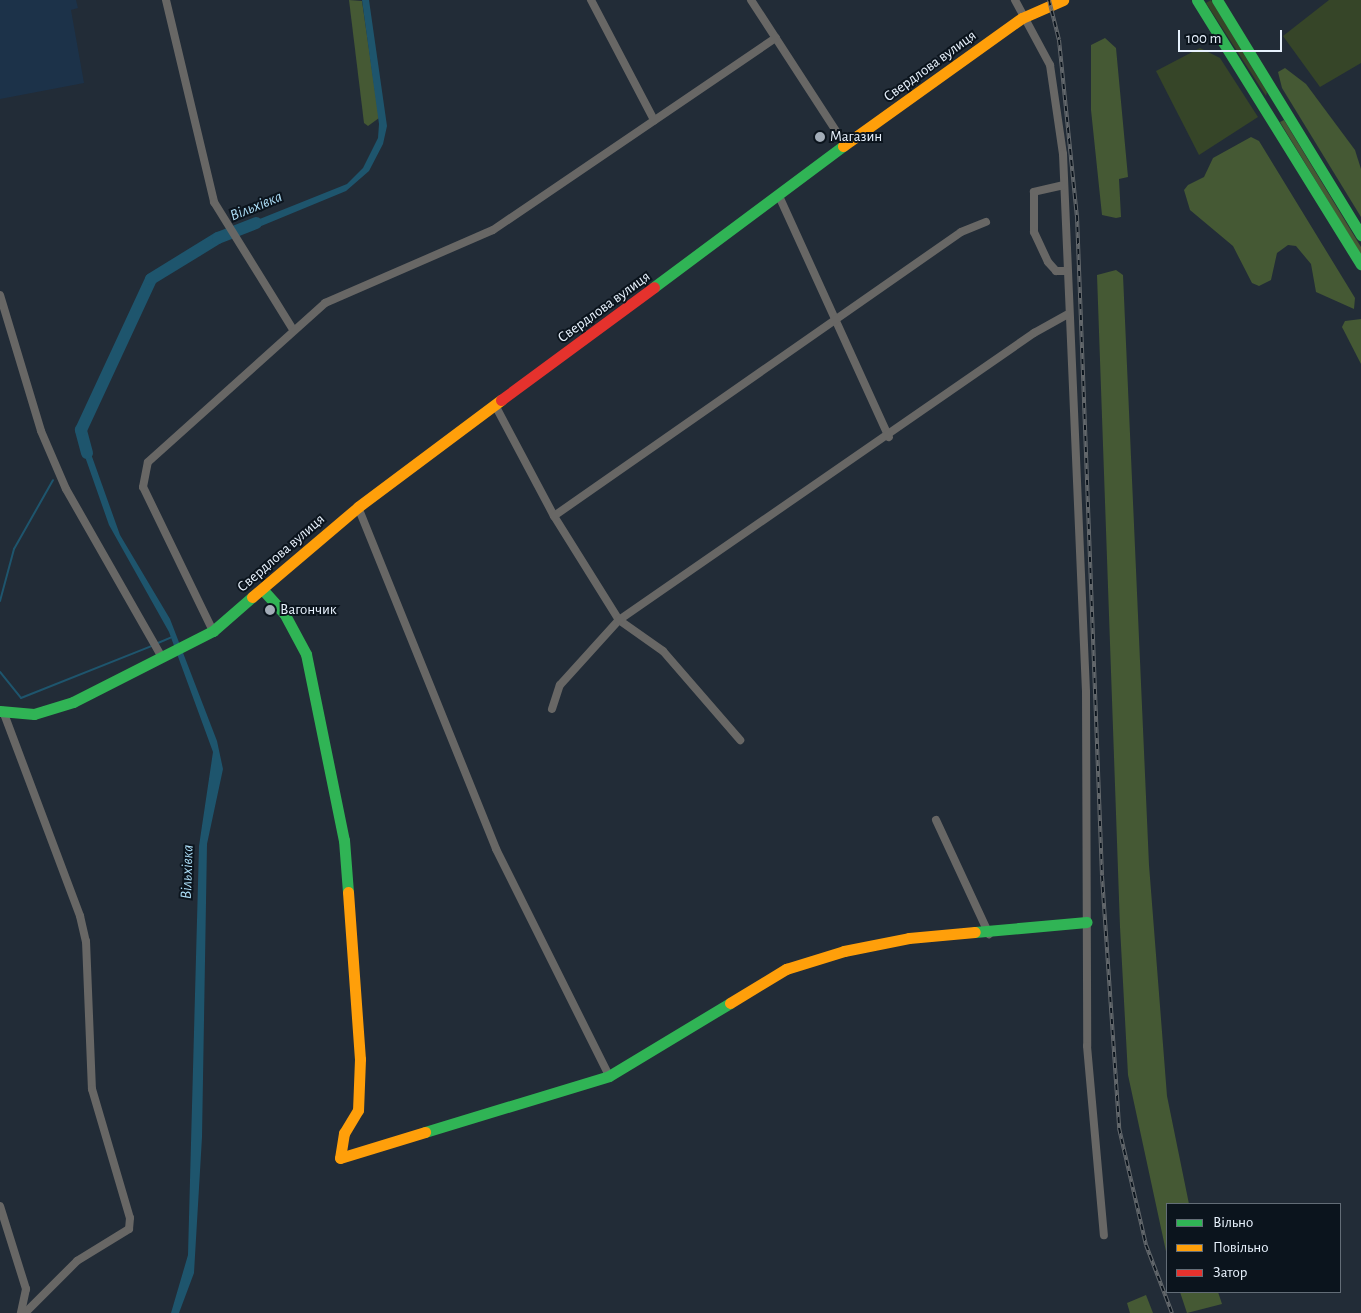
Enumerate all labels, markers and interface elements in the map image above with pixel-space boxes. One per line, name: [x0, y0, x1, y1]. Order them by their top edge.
scale bar: [1181, 20, 1285, 52]
street label: Свердлова вулиця: [880, 26, 980, 106]
text: 100 m: [1186, 31, 1221, 46]
place label: Mагазин: [830, 128, 882, 146]
marker: Mагазин: [814, 131, 826, 143]
water label: Вільхівка: [227, 187, 285, 225]
street label: Свердлова вулиця: [554, 267, 654, 347]
street label: Свердлова вулиця: [234, 510, 328, 596]
place label: Вагончик: [280, 601, 337, 619]
marker: Вагончик: [264, 604, 276, 616]
water label: Вільхівка: [176, 844, 198, 900]
legend: [1166, 1203, 1341, 1293]
text: Вільно: [1213, 1215, 1253, 1230]
text: Повільно: [1213, 1240, 1269, 1255]
text: Затор: [1213, 1265, 1247, 1280]

